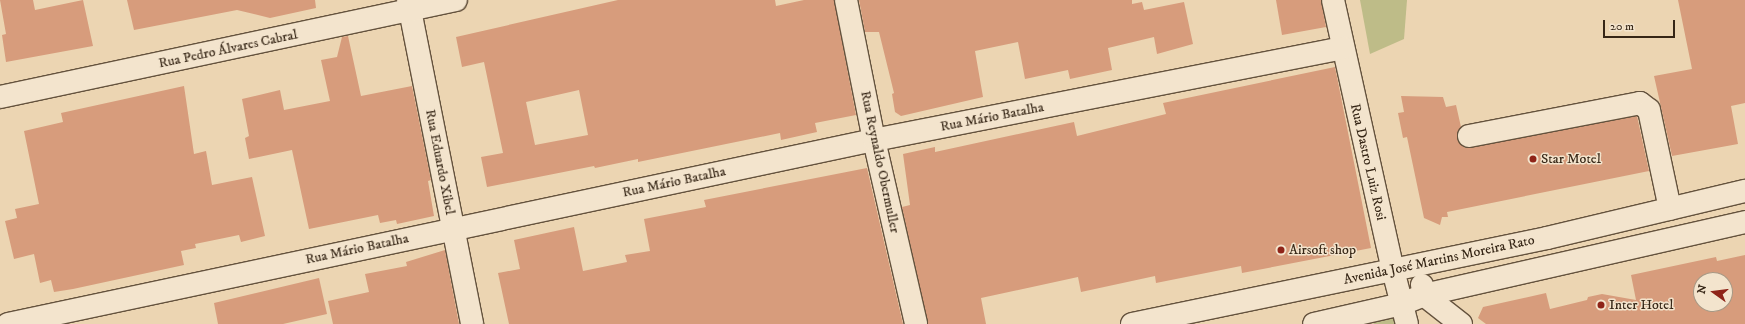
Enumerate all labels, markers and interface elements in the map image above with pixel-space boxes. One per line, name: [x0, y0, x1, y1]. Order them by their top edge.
scale bar: [1605, 12, 1677, 38]
text: 20 m: [1610, 19, 1634, 34]
street label: Rua Pedro Álvares Cabral: [157, 26, 299, 72]
street label: Rua Reynaldo Obermuller: [857, 89, 903, 235]
street label: Rua Mário Batalha: [939, 99, 1045, 135]
street label: Rua Dastro Luiz Rosi: [1346, 102, 1390, 222]
street label: Rua Eduardo Xibel: [422, 108, 458, 216]
place label: Star Motel: [1541, 151, 1601, 167]
marker: Star Motel: [1528, 154, 1538, 164]
street label: Rua Mário Batalha: [621, 163, 727, 201]
street label: Rua Mário Batalha: [304, 230, 410, 268]
street label: Avenida José Martins Moreira Rato: [1342, 232, 1536, 288]
place label: Airsoft shop: [1289, 242, 1356, 258]
marker: Airsoft shop: [1276, 245, 1286, 255]
north arrow: [1693, 272, 1733, 312]
text: N: [1694, 283, 1710, 295]
place label: Inter Hotel: [1609, 297, 1673, 313]
marker: Inter Hotel: [1596, 300, 1606, 310]

